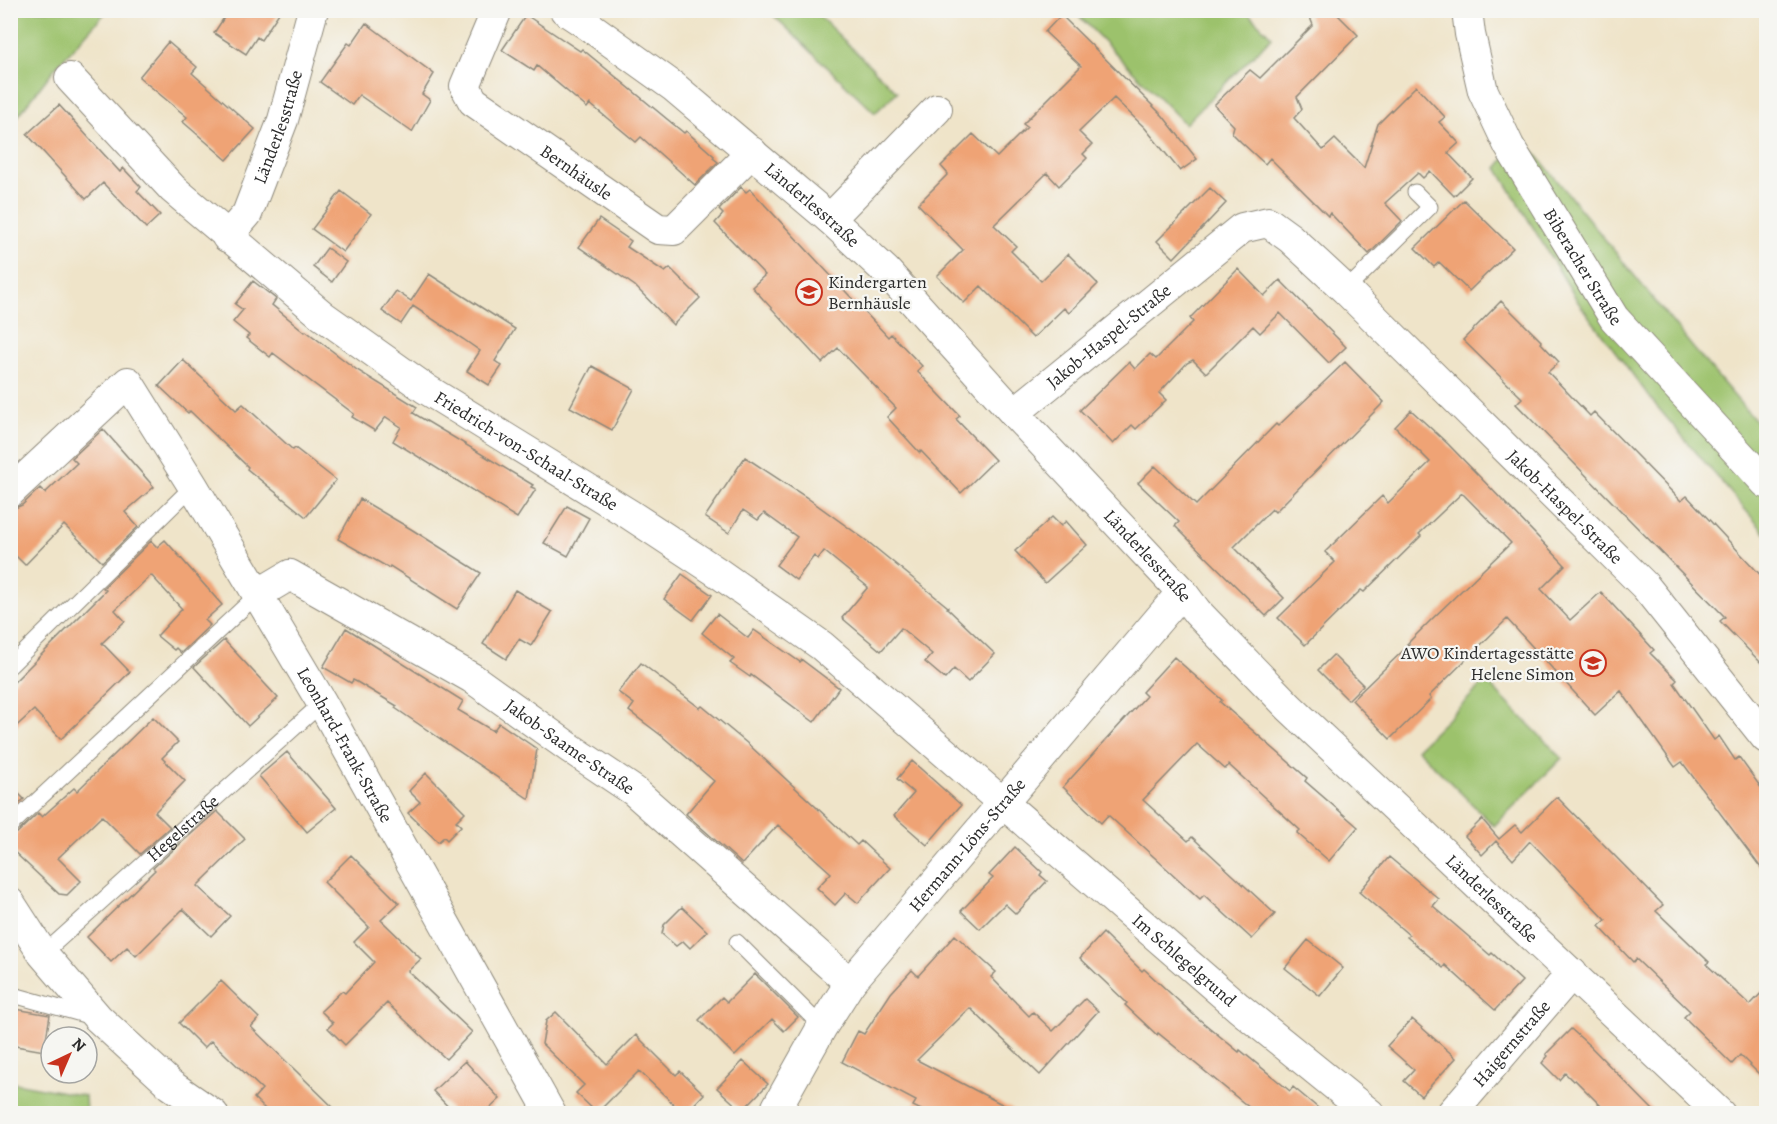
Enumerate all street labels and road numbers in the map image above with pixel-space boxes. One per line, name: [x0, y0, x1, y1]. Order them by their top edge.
street label: Länderlesstraße: [248, 67, 308, 187]
street label: Bernhäusle: [535, 139, 617, 206]
street label: Länderlesstraße: [759, 157, 865, 253]
street label: Biberacher Straße: [1538, 204, 1627, 331]
street label: Jakob-Haspel-Straße: [1041, 278, 1176, 394]
street label: Friedrich-von-Schaal-Straße: [430, 385, 623, 516]
street label: Jakob-Haspel-Straße: [1502, 444, 1628, 569]
street label: Länderlesstraße: [1098, 504, 1197, 607]
street label: Leonhard-Frank-Straße: [291, 662, 398, 827]
street label: Jakob-Saame-Straße: [500, 693, 639, 800]
street label: Hermann-Löns-Straße: [903, 773, 1031, 917]
street label: Hegelstraße: [141, 789, 224, 867]
street label: Länderlesstraße: [1440, 849, 1543, 948]
street label: Im Schlegelgrund: [1127, 909, 1242, 1012]
street label: Haigernstraße: [1467, 995, 1556, 1092]

